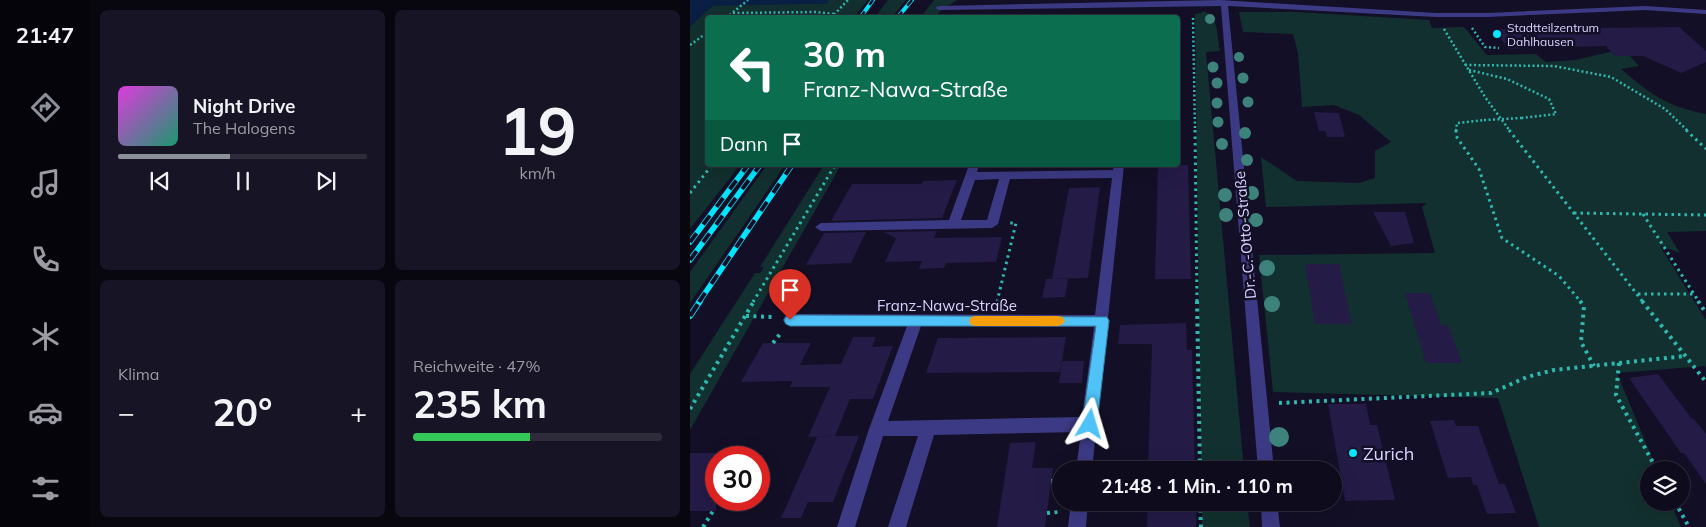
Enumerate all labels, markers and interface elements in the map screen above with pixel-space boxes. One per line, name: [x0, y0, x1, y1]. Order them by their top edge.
place label: Stadtteilzentrum Dahlhausen: [1507, 20, 1599, 49]
text: 21:47: [16, 21, 74, 49]
marker: Stadtteilzentrum Dahlhausen: [1491, 28, 1503, 40]
text: 30 m: [803, 32, 886, 76]
icon: left: [720, 35, 785, 100]
text: Franz-Nawa-Straße: [803, 75, 1008, 103]
icon: directions: [28, 90, 63, 125]
text: 19: [498, 90, 577, 171]
text: Night Drive: [193, 94, 295, 118]
text: The Halogens: [193, 118, 295, 138]
icon: arrive: [778, 130, 806, 158]
text: Dann: [720, 132, 768, 156]
text: km/h: [519, 163, 556, 183]
icon: music: [28, 166, 63, 201]
icon: previous: [146, 167, 174, 195]
icon: pause: [229, 167, 257, 195]
icon: next: [312, 167, 340, 195]
street label: Dr.-C.-Otto-Straße: [1230, 170, 1260, 300]
icon: phone: [28, 242, 63, 277]
pin: [769, 269, 811, 320]
icon: arrive: [776, 276, 804, 304]
street label: Franz-Nawa-Straße: [877, 296, 1017, 315]
icon: climate: [28, 319, 63, 354]
text: Reichweite · 47%: [413, 356, 540, 376]
text: Klima: [118, 364, 159, 384]
text: 235 km: [413, 380, 547, 428]
text: 20°: [212, 388, 273, 436]
icon: car: [28, 395, 63, 430]
text: −: [118, 395, 135, 430]
text: +: [350, 395, 367, 430]
position arrow: [1063, 397, 1115, 449]
place label: Zurich: [1363, 442, 1414, 465]
speed limit sign: 30: [705, 446, 770, 511]
marker: Zurich: [1347, 447, 1359, 459]
map controls: [1640, 461, 1690, 511]
button: layers: [1640, 461, 1690, 511]
icon: filters: [28, 471, 63, 506]
text: 21:48 · 1 Min. · 110 m: [1101, 474, 1293, 498]

